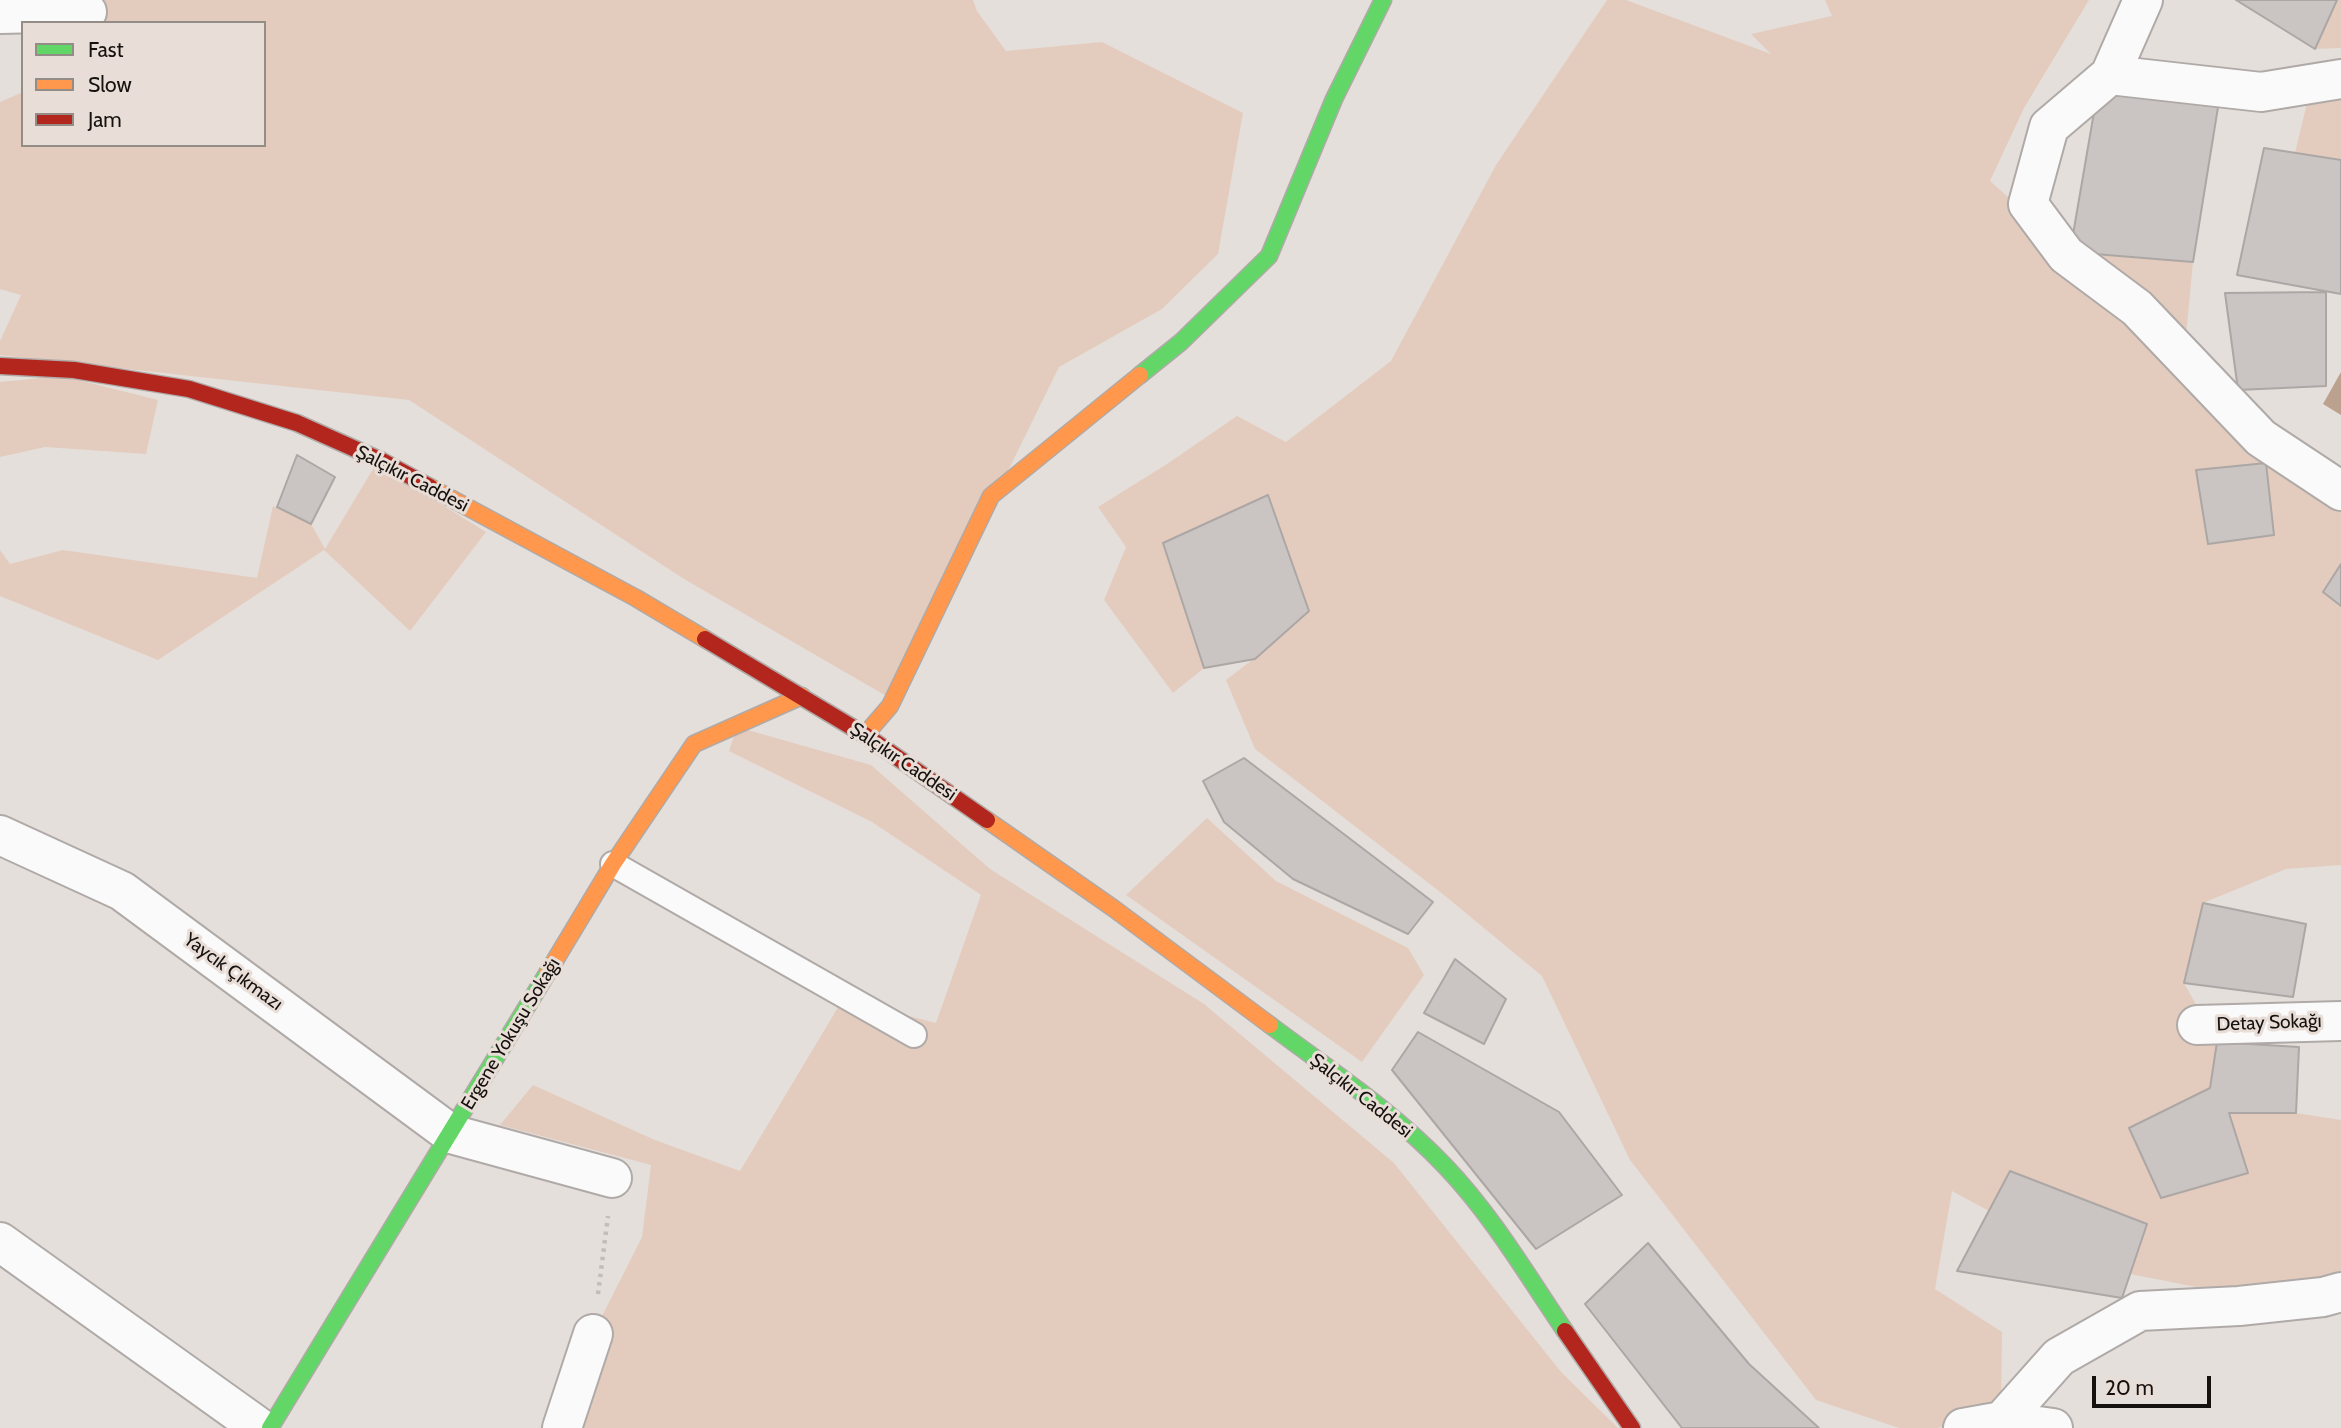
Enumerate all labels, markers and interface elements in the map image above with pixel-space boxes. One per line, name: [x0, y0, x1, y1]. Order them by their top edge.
legend: [21, 21, 266, 147]
text: Fast: [88, 37, 124, 62]
text: Slow: [88, 72, 132, 97]
text: Jam: [88, 107, 122, 132]
street label: Şalçıkır Caddesi: [352, 441, 472, 517]
street label: Şalçıkır Caddesi: [845, 718, 961, 806]
street label: Yaycık Çıkmazı: [179, 928, 287, 1016]
street label: Ergene Yokuşu Sokağı: [457, 954, 565, 1114]
street label: Detay Sokağı: [2216, 1010, 2322, 1036]
street label: Şalçıkır Caddesi: [1305, 1049, 1417, 1143]
scale bar: [2096, 1362, 2215, 1406]
text: 20 m: [2105, 1375, 2154, 1400]

